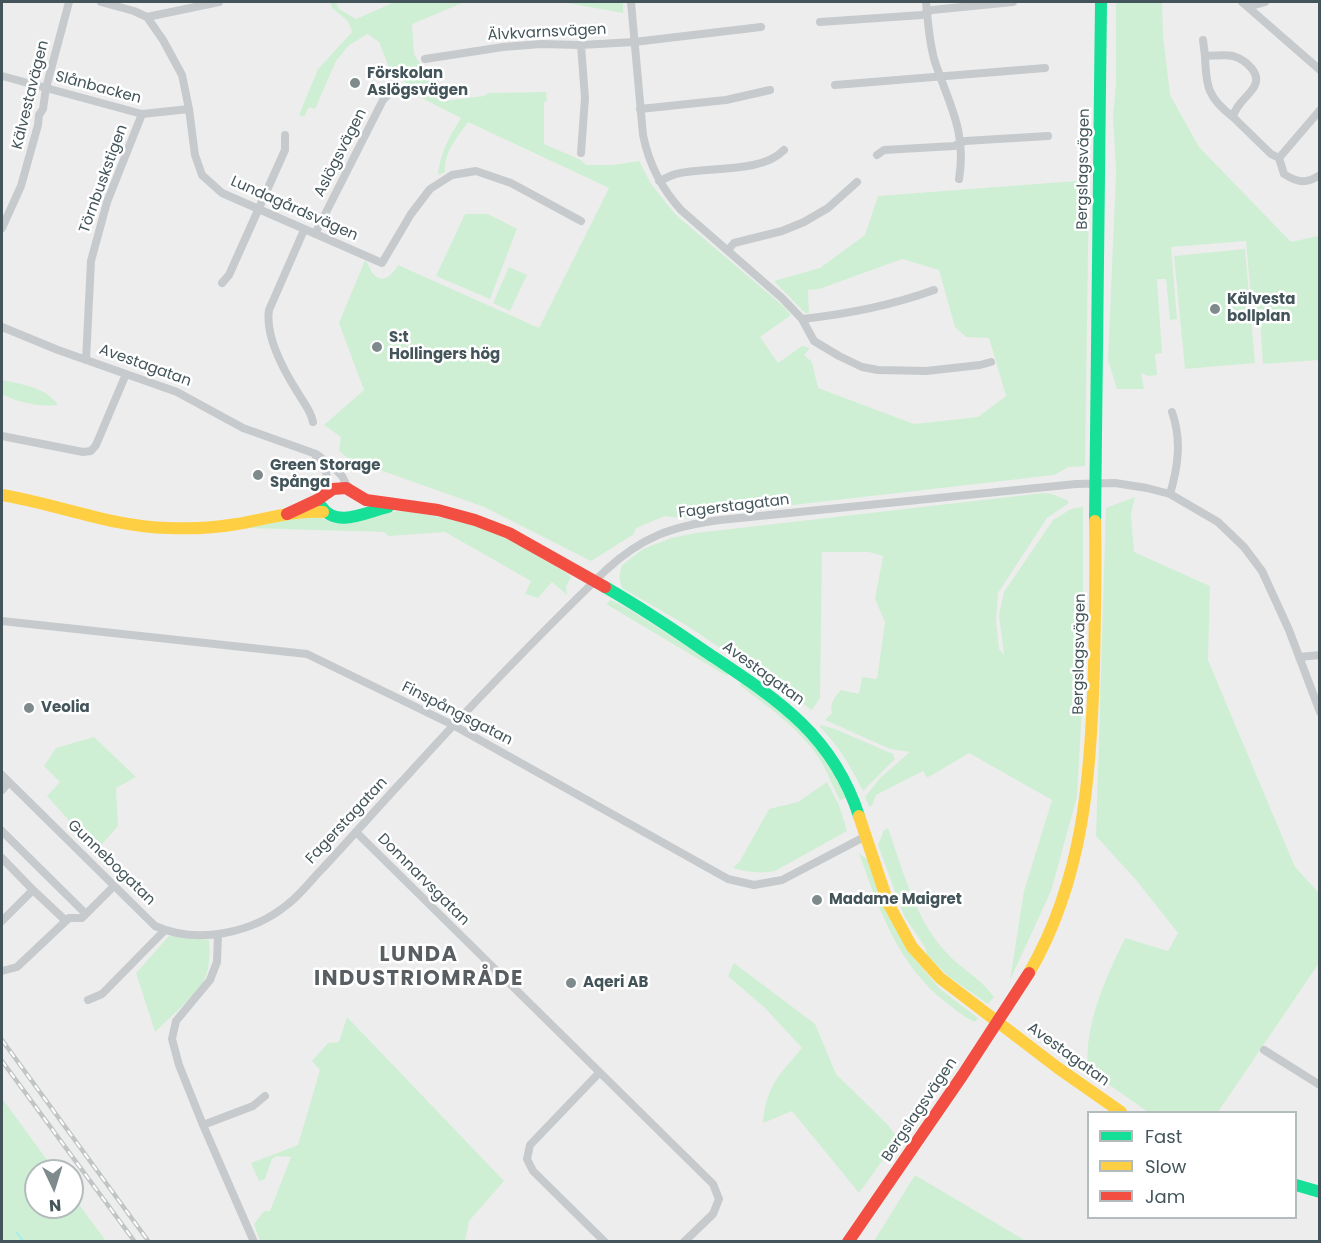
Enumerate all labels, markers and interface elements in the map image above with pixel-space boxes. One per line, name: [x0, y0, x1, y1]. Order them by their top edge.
street label: Älvkvarnsvägen: [487, 21, 607, 45]
street label: Kälvestavägen: [9, 39, 53, 151]
place label: Förskolan Aslögsvägen: [367, 65, 468, 100]
street label: Slånbacken: [53, 68, 143, 108]
marker: Förskolan Aslögsvägen: [348, 76, 362, 90]
street label: Aslögsvägen: [311, 106, 371, 200]
street label: Bergslagsvägen: [1074, 108, 1094, 230]
street label: Törnbuskstigen: [76, 122, 132, 236]
street label: Lundagårdsvägen: [228, 173, 360, 245]
place label: Kälvesta bollplan: [1227, 291, 1295, 326]
marker: Kälvesta bollplan: [1208, 302, 1222, 316]
place label: S:t Hollingers hög: [389, 329, 500, 364]
marker: S:t Hollingers hög: [370, 340, 384, 354]
street label: Avestagatan: [96, 341, 194, 391]
place label: Green Storage Spånga: [270, 457, 381, 492]
marker: Green Storage Spånga: [251, 468, 265, 482]
street label: Fagerstagatan: [677, 491, 791, 523]
street label: Bergslagsvägen: [1070, 593, 1090, 715]
street label: Avestagatan: [719, 638, 807, 710]
street label: Finspångsgatan: [399, 678, 515, 750]
place label: Veolia: [41, 699, 90, 717]
marker: Veolia: [22, 701, 36, 715]
street label: Fagerstagatan: [302, 774, 392, 868]
street label: Gunnebogatan: [63, 817, 159, 909]
street label: Domnarvsgatan: [373, 830, 473, 930]
place label: Madame Maigret: [829, 891, 962, 909]
marker: Madame Maigret: [810, 893, 824, 907]
district label: LUNDA INDUSTRIOMRÅDE: [314, 943, 524, 993]
place label: Aqeri AB: [583, 974, 648, 992]
marker: Aqeri AB: [564, 976, 578, 990]
street label: Avestagatan: [1024, 1019, 1112, 1091]
street label: Bergslagsvägen: [879, 1055, 961, 1165]
legend: [1087, 1111, 1297, 1219]
text: Fast: [1145, 1124, 1182, 1149]
text: Slow: [1145, 1154, 1186, 1179]
north arrow: [24, 1159, 84, 1219]
text: Jam: [1145, 1184, 1185, 1209]
text: N: [48, 1194, 62, 1217]

